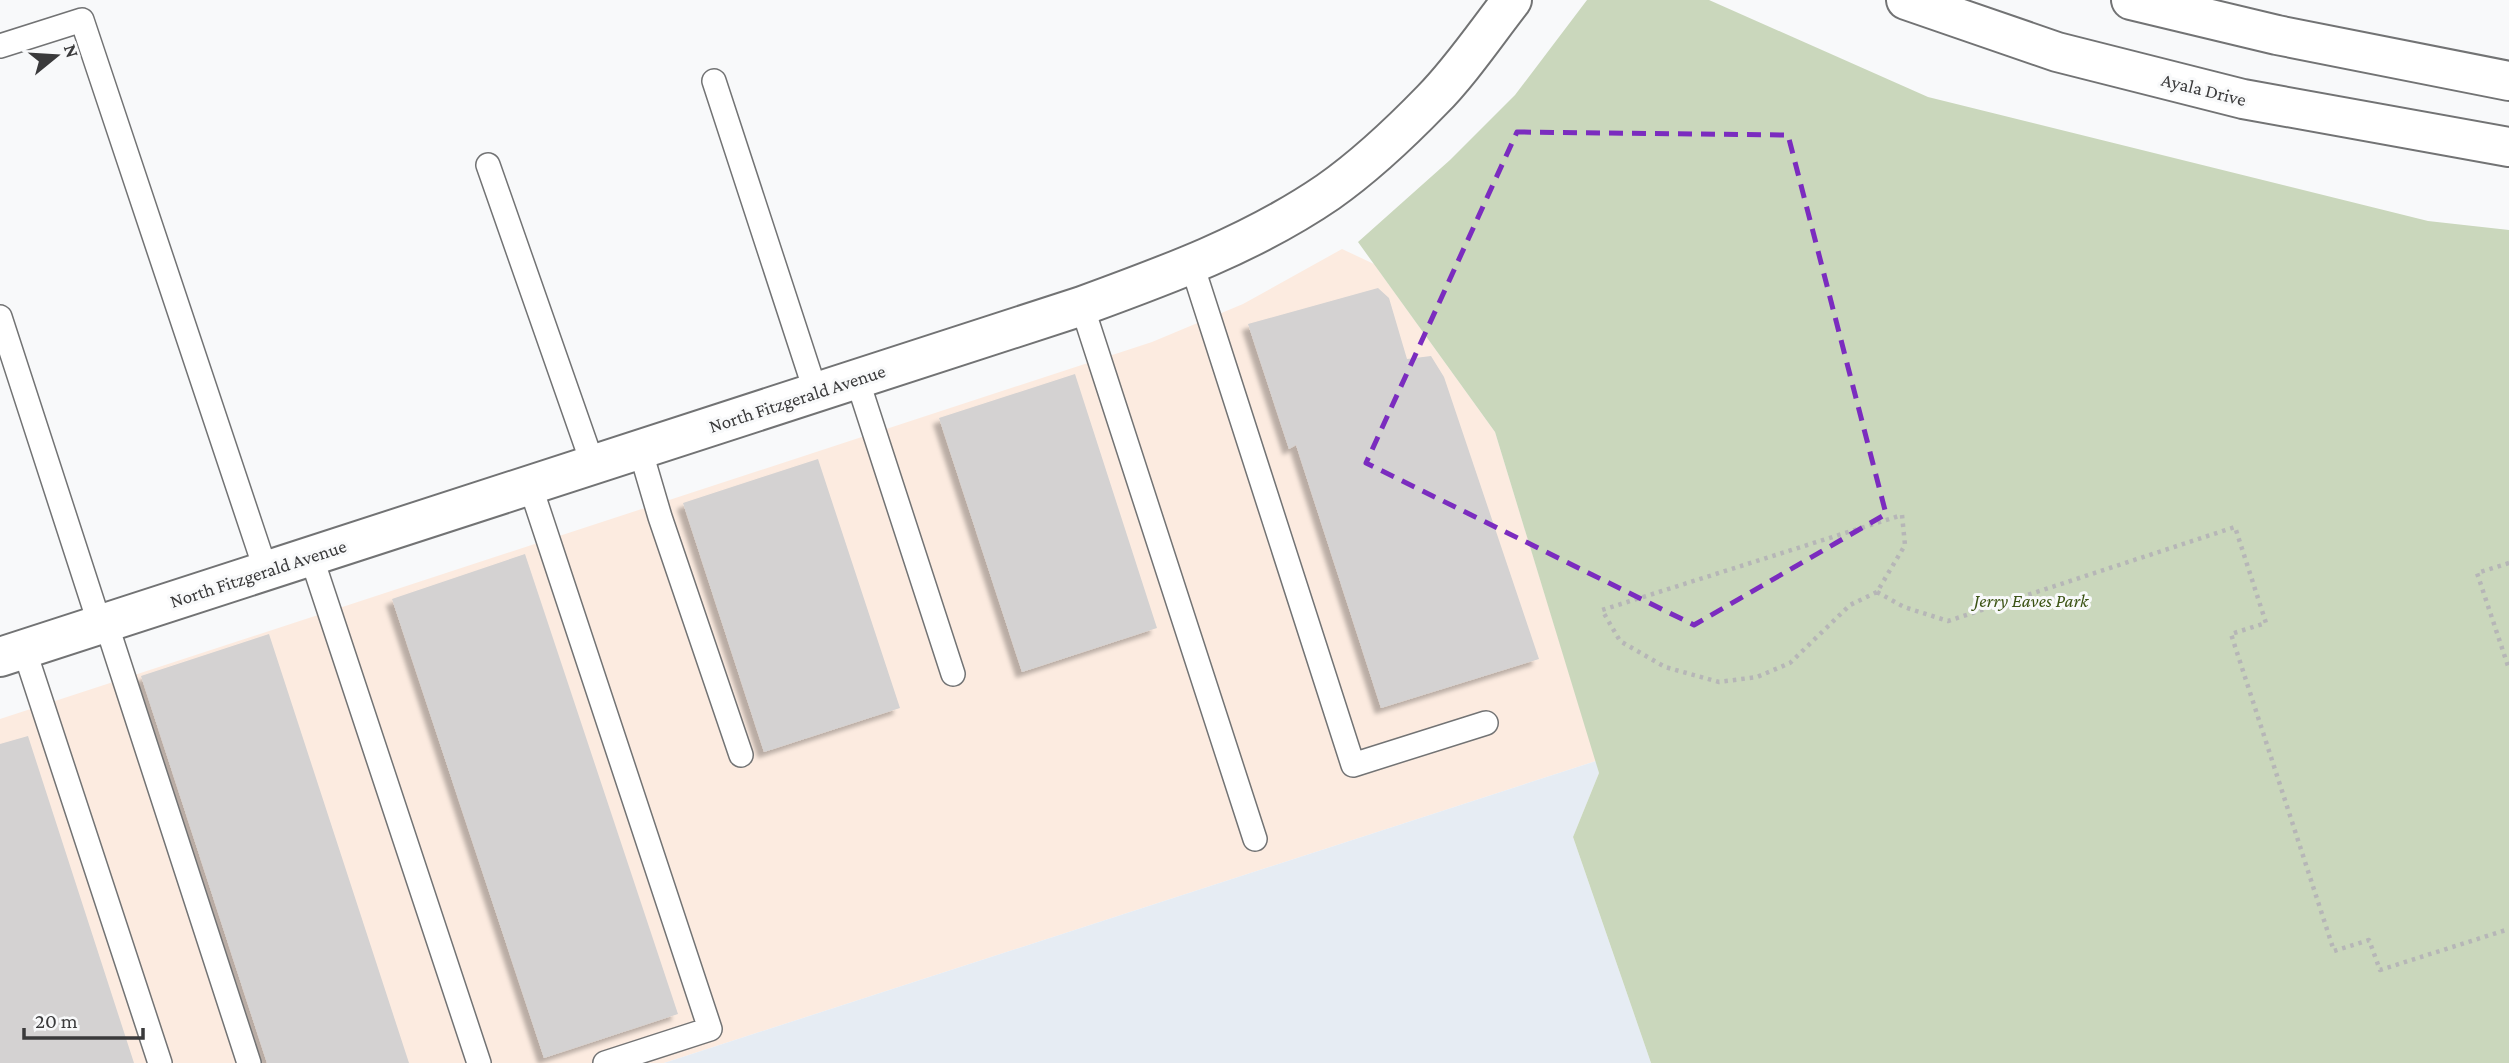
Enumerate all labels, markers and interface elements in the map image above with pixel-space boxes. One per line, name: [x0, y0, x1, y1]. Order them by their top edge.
north arrow: [21, 21, 91, 91]
text: N: [60, 41, 84, 60]
street label: Ayala Drive: [2159, 69, 2248, 110]
street label: North Fitzgerald Avenue: [706, 360, 888, 437]
street label: North Fitzgerald Avenue: [167, 535, 349, 612]
park label: Jerry Eaves Park: [1971, 590, 2089, 611]
scale bar: [24, 996, 144, 1040]
text: 20 m: [35, 1009, 78, 1033]

